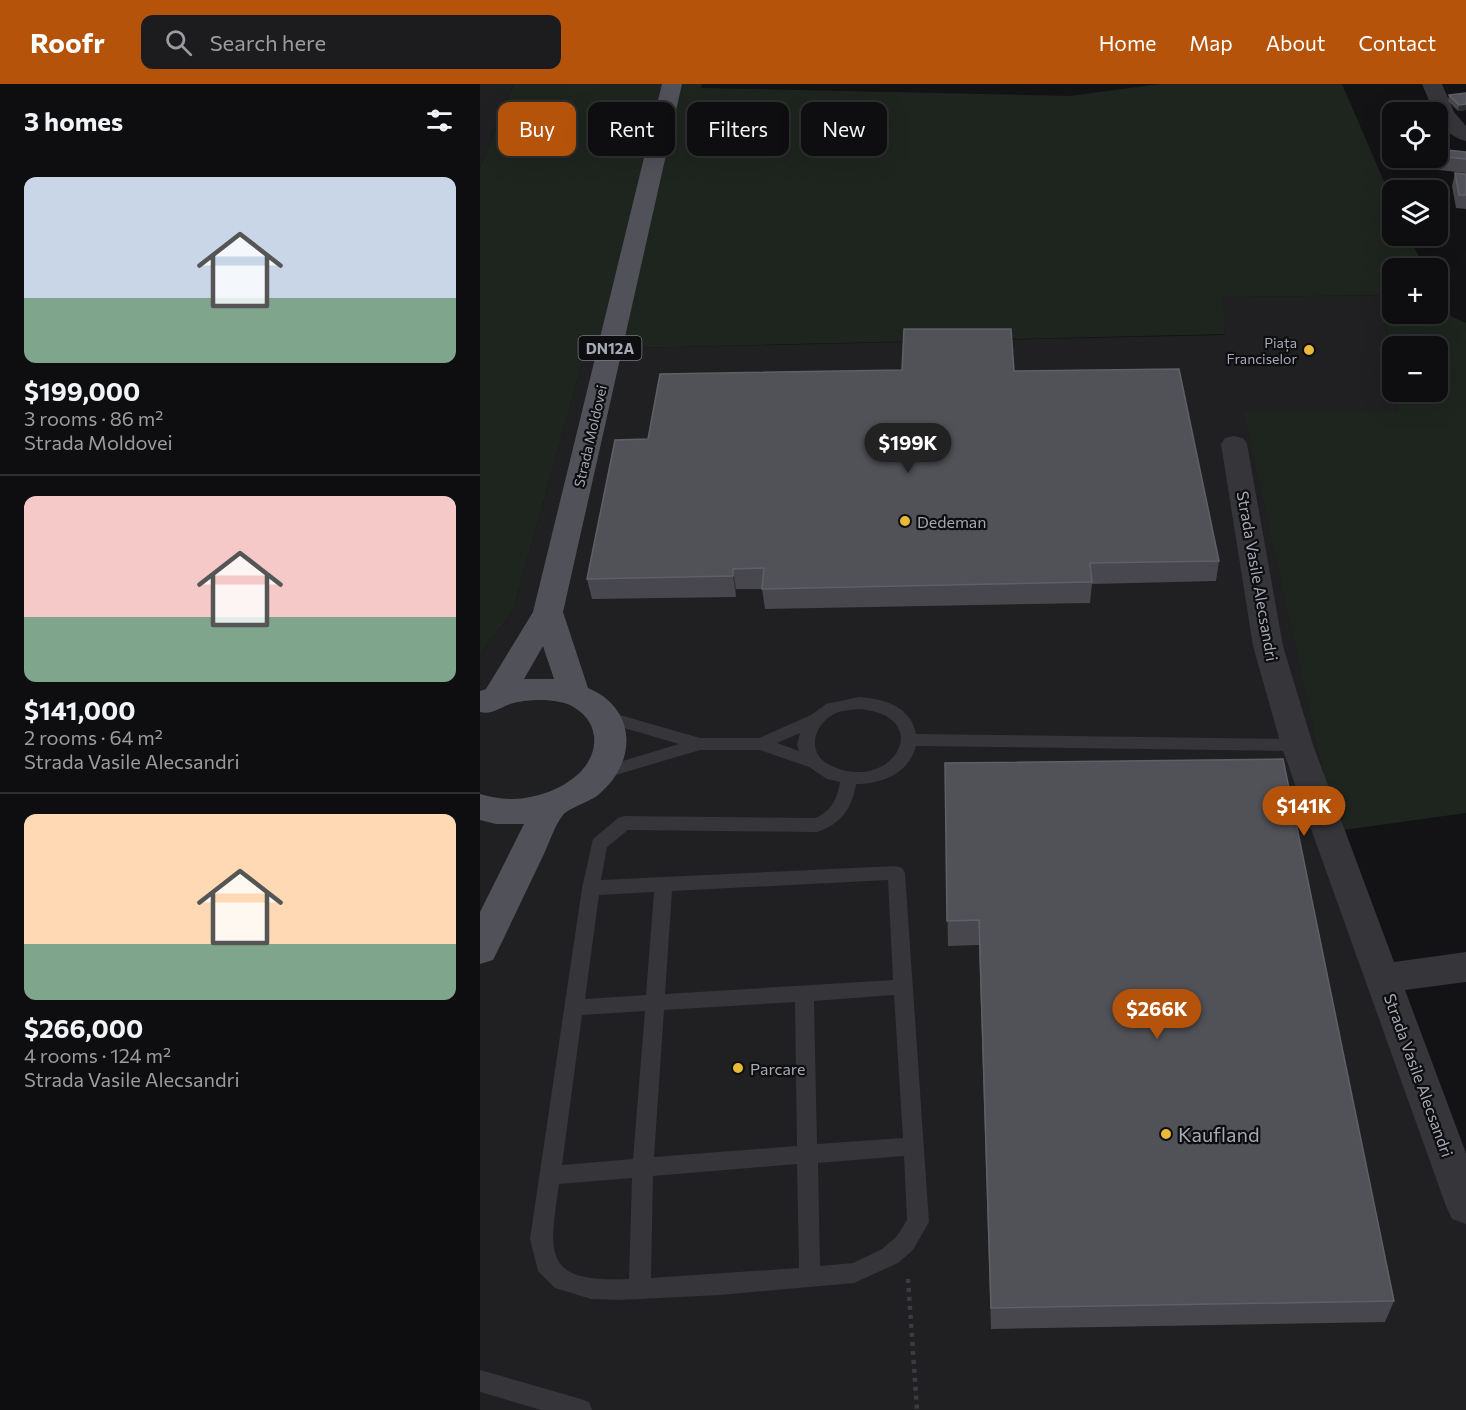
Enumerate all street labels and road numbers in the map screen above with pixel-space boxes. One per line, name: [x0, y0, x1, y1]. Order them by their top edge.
road number: DN12A: [578, 336, 642, 360]
street label: Strada Moldovei: [570, 383, 610, 489]
street label: Strada Vasile Alecsandri: [1234, 489, 1282, 663]
street label: Strada Vasile Alecsandri: [1381, 991, 1457, 1159]

